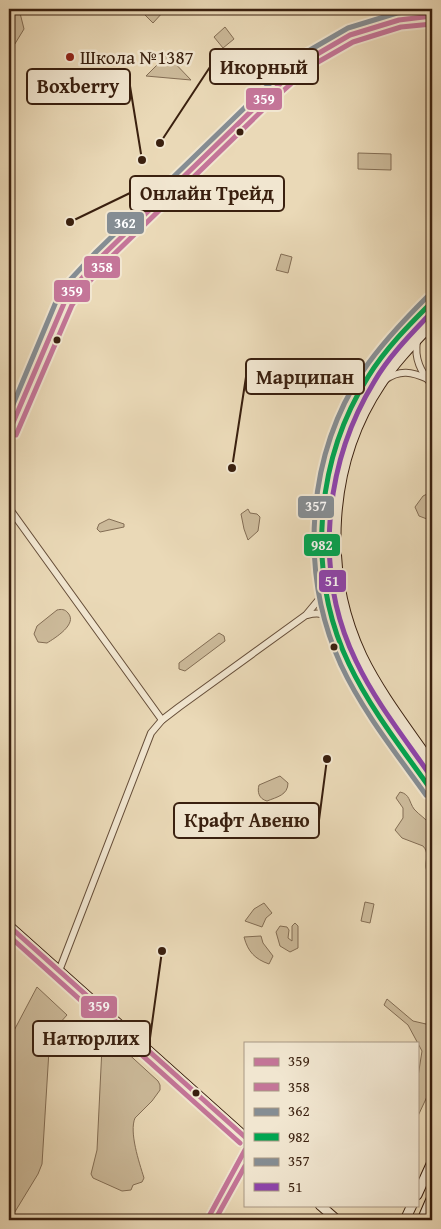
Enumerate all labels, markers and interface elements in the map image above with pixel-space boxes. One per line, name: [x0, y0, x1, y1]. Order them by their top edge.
place label: Школа №1387: [80, 43, 194, 71]
callout: Икорный: [210, 49, 318, 84]
marker: Школа №1387: [64, 51, 76, 63]
text: Икорный: [220, 52, 308, 81]
callout: Boxberry: [27, 69, 130, 104]
text: Boxberry: [37, 71, 120, 100]
line badge: 359: [245, 87, 283, 111]
text: 359: [253, 89, 275, 109]
unlabelled marker: [235, 127, 245, 137]
callout: Онлайн Трейд: [130, 176, 284, 211]
text: Онлайн Трейд: [140, 178, 274, 207]
line badge: 362: [106, 211, 145, 235]
text: 362: [114, 213, 136, 233]
line badge: 358: [83, 255, 121, 279]
text: 358: [91, 257, 113, 277]
line badge: 359: [53, 279, 91, 303]
text: 359: [61, 281, 83, 301]
unlabelled marker: [52, 335, 62, 345]
callout: Марципан: [246, 359, 364, 394]
text: Марципан: [256, 362, 354, 391]
line badge: 357: [297, 495, 335, 519]
text: 357: [305, 496, 327, 516]
line badge: 982: [303, 533, 341, 557]
text: 982: [311, 535, 333, 555]
line badge: 51: [318, 569, 347, 593]
text: 51: [325, 571, 339, 591]
unlabelled marker: [329, 642, 339, 652]
callout: Крафт Авеню: [174, 803, 319, 838]
text: Крафт Авеню: [184, 805, 310, 834]
line badge: 359: [80, 995, 118, 1019]
text: 359: [88, 996, 110, 1016]
callout: Натюрлих: [33, 1021, 150, 1056]
text: Натюрлих: [43, 1023, 140, 1052]
legend: [244, 1042, 418, 1206]
text: 359: [288, 1050, 310, 1071]
text: 358: [288, 1076, 310, 1097]
unlabelled marker: [191, 1088, 201, 1098]
text: 362: [288, 1100, 310, 1121]
text: 982: [288, 1126, 310, 1147]
text: 357: [288, 1150, 310, 1171]
text: 51: [288, 1176, 302, 1197]

